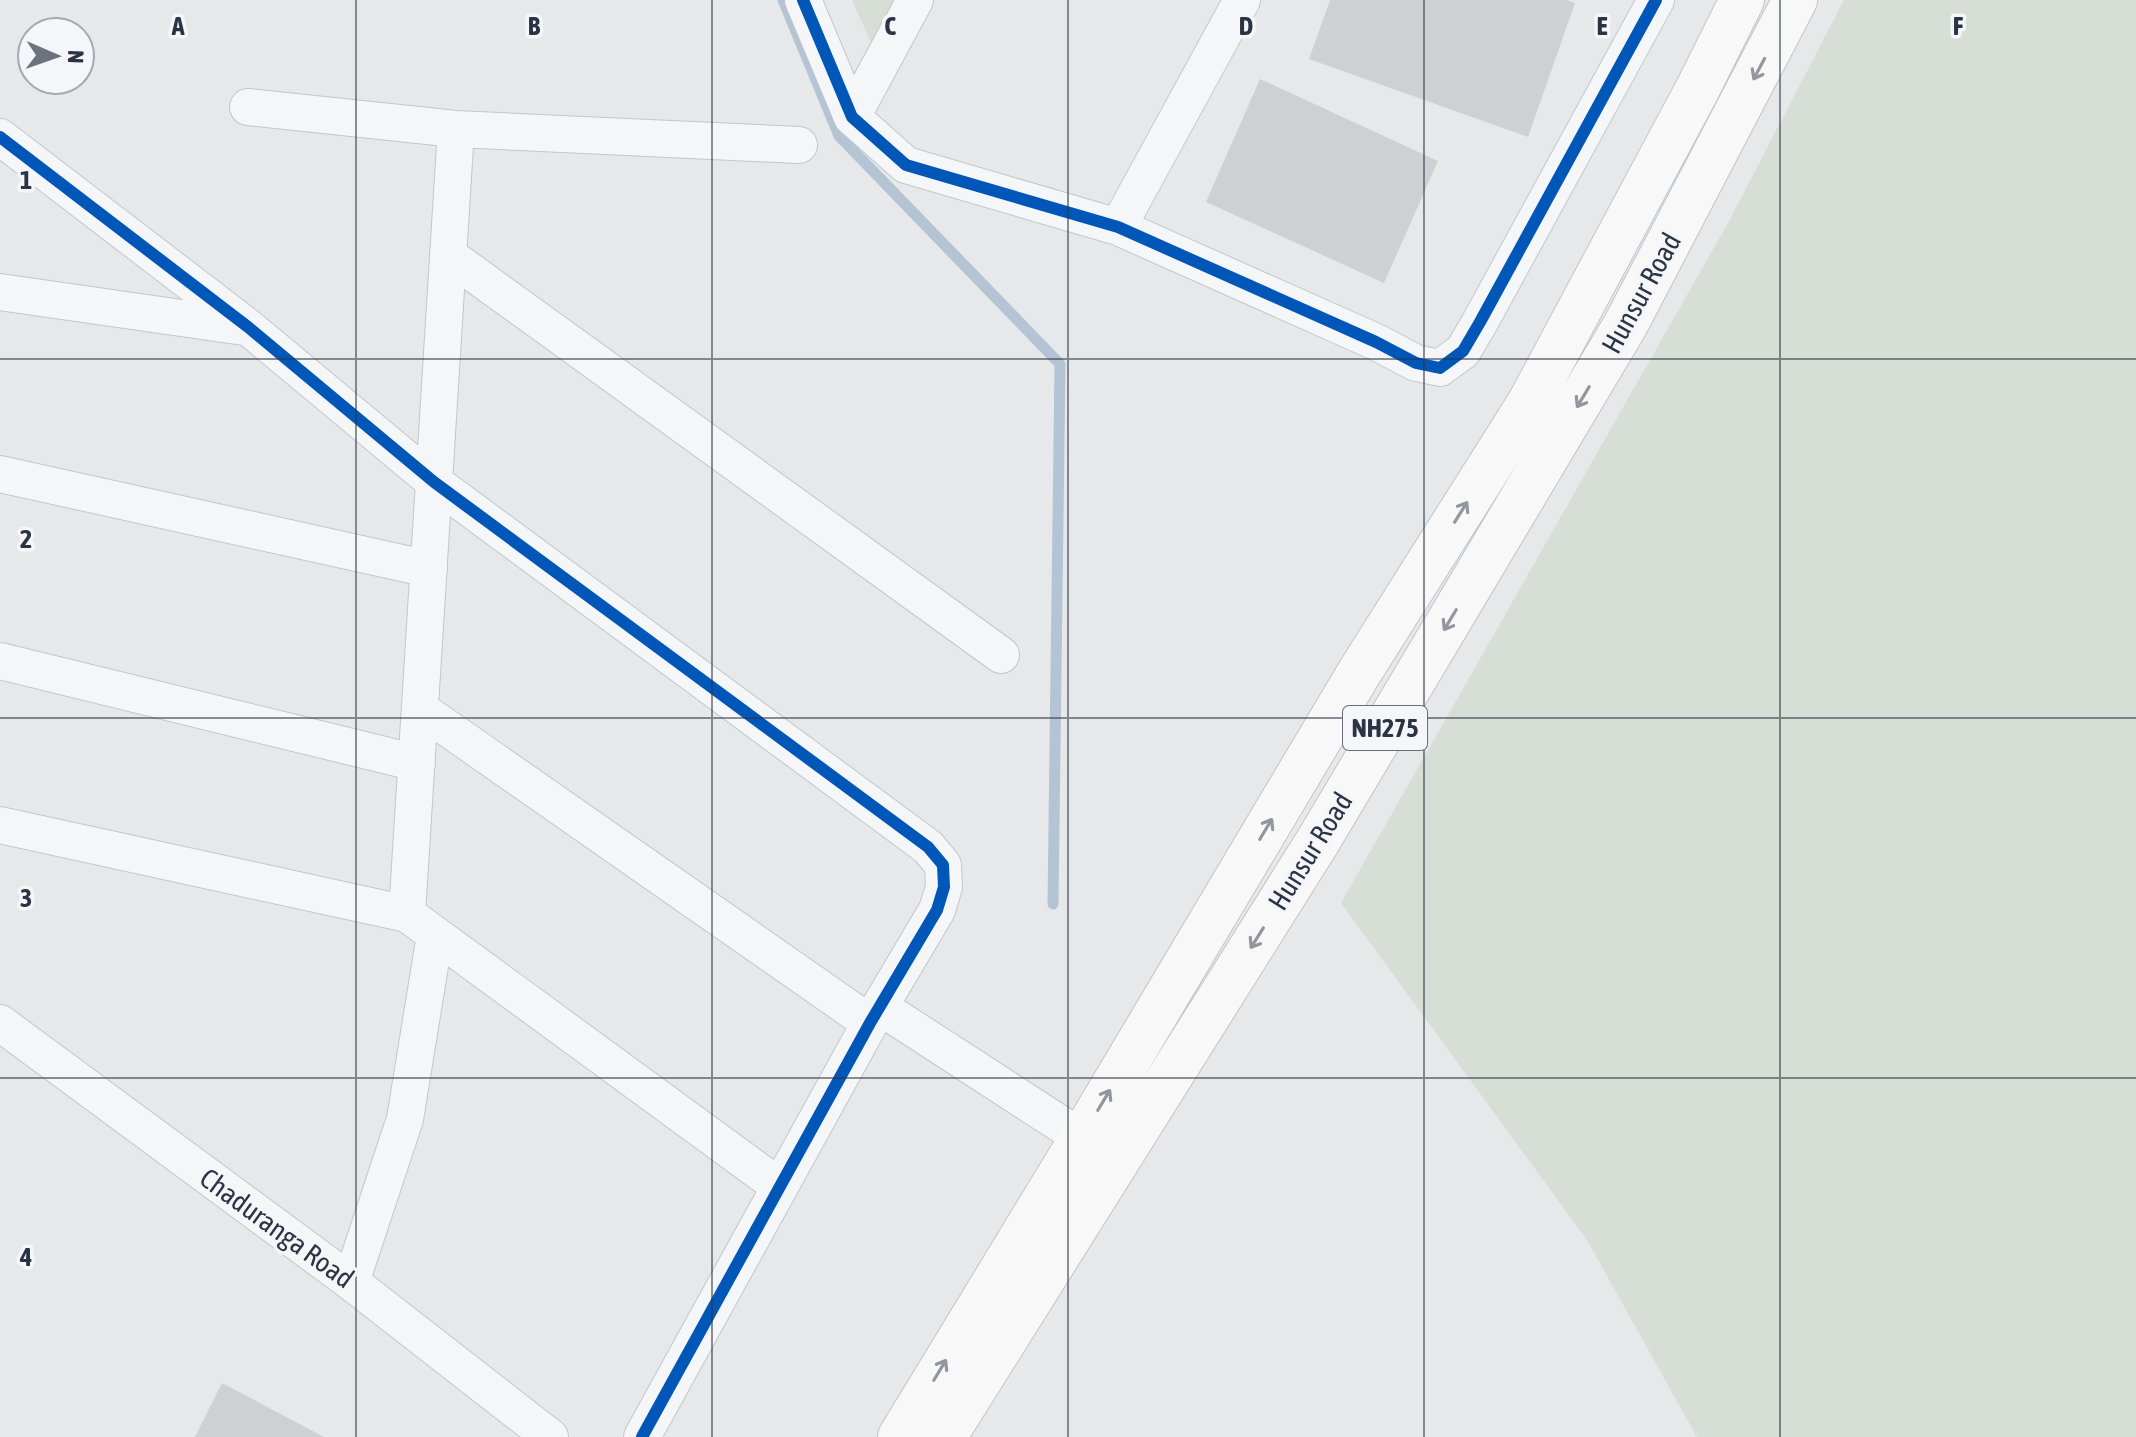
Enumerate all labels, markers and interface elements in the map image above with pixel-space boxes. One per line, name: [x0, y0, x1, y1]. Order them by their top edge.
text: A: [171, 11, 185, 41]
text: B: [528, 11, 541, 41]
text: C: [884, 11, 896, 41]
text: D: [1239, 11, 1253, 41]
text: E: [1596, 11, 1608, 41]
text: F: [1953, 11, 1964, 41]
north arrow: [16, 16, 96, 96]
text: N: [63, 50, 89, 64]
one-way arrow: [1751, 57, 1767, 81]
text: 1: [20, 165, 32, 195]
street label: Hunsur Road: [1595, 227, 1687, 359]
one-way arrow: [1575, 385, 1591, 408]
one-way arrow: [1453, 501, 1469, 524]
text: 2: [20, 524, 32, 554]
one-way arrow: [1441, 608, 1457, 631]
road number: NH275: [1343, 706, 1427, 750]
street label: Hunsur Road: [1261, 786, 1359, 916]
one-way arrow: [1258, 818, 1274, 841]
text: 3: [20, 883, 32, 913]
one-way arrow: [1248, 926, 1264, 949]
one-way arrow: [1096, 1089, 1112, 1112]
street label: Chaduranga Road: [194, 1162, 360, 1294]
text: 4: [19, 1242, 32, 1272]
one-way arrow: [932, 1359, 948, 1382]

